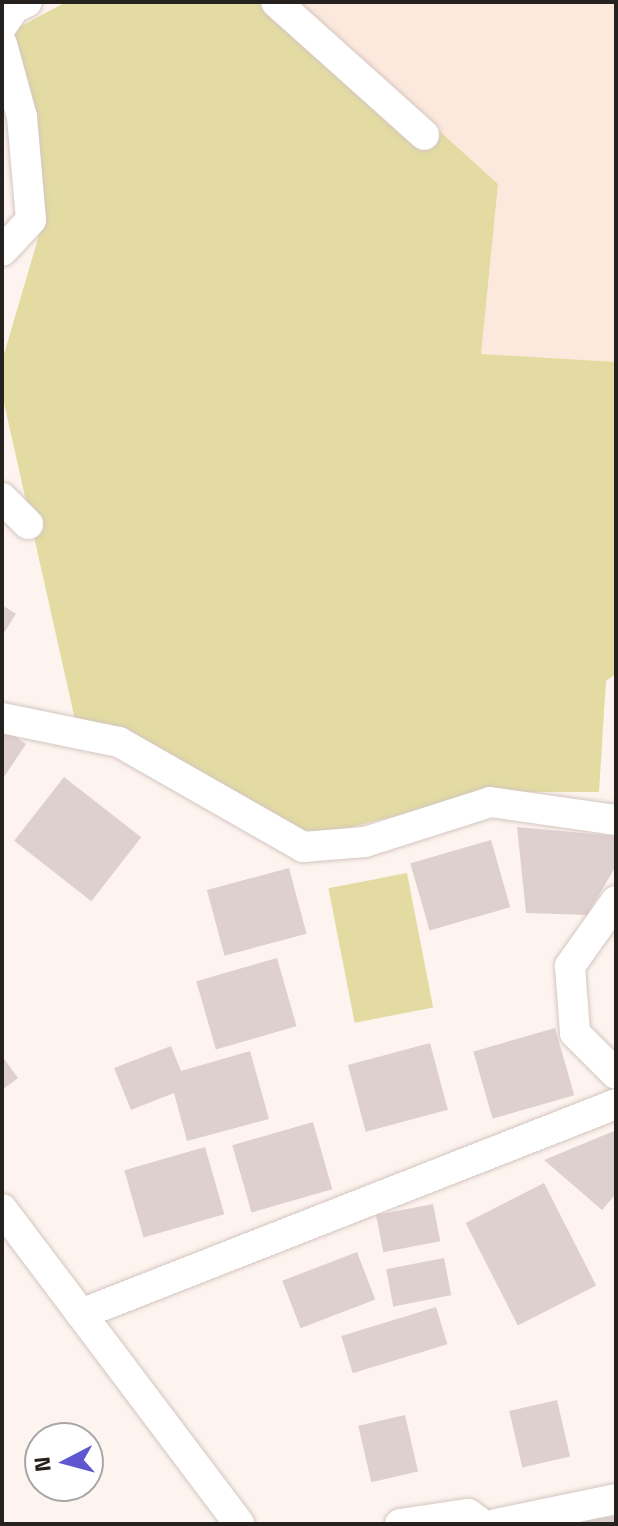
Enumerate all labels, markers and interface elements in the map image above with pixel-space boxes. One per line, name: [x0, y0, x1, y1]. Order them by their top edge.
north arrow: [24, 1422, 104, 1502]
text: N: [24, 1455, 60, 1474]

